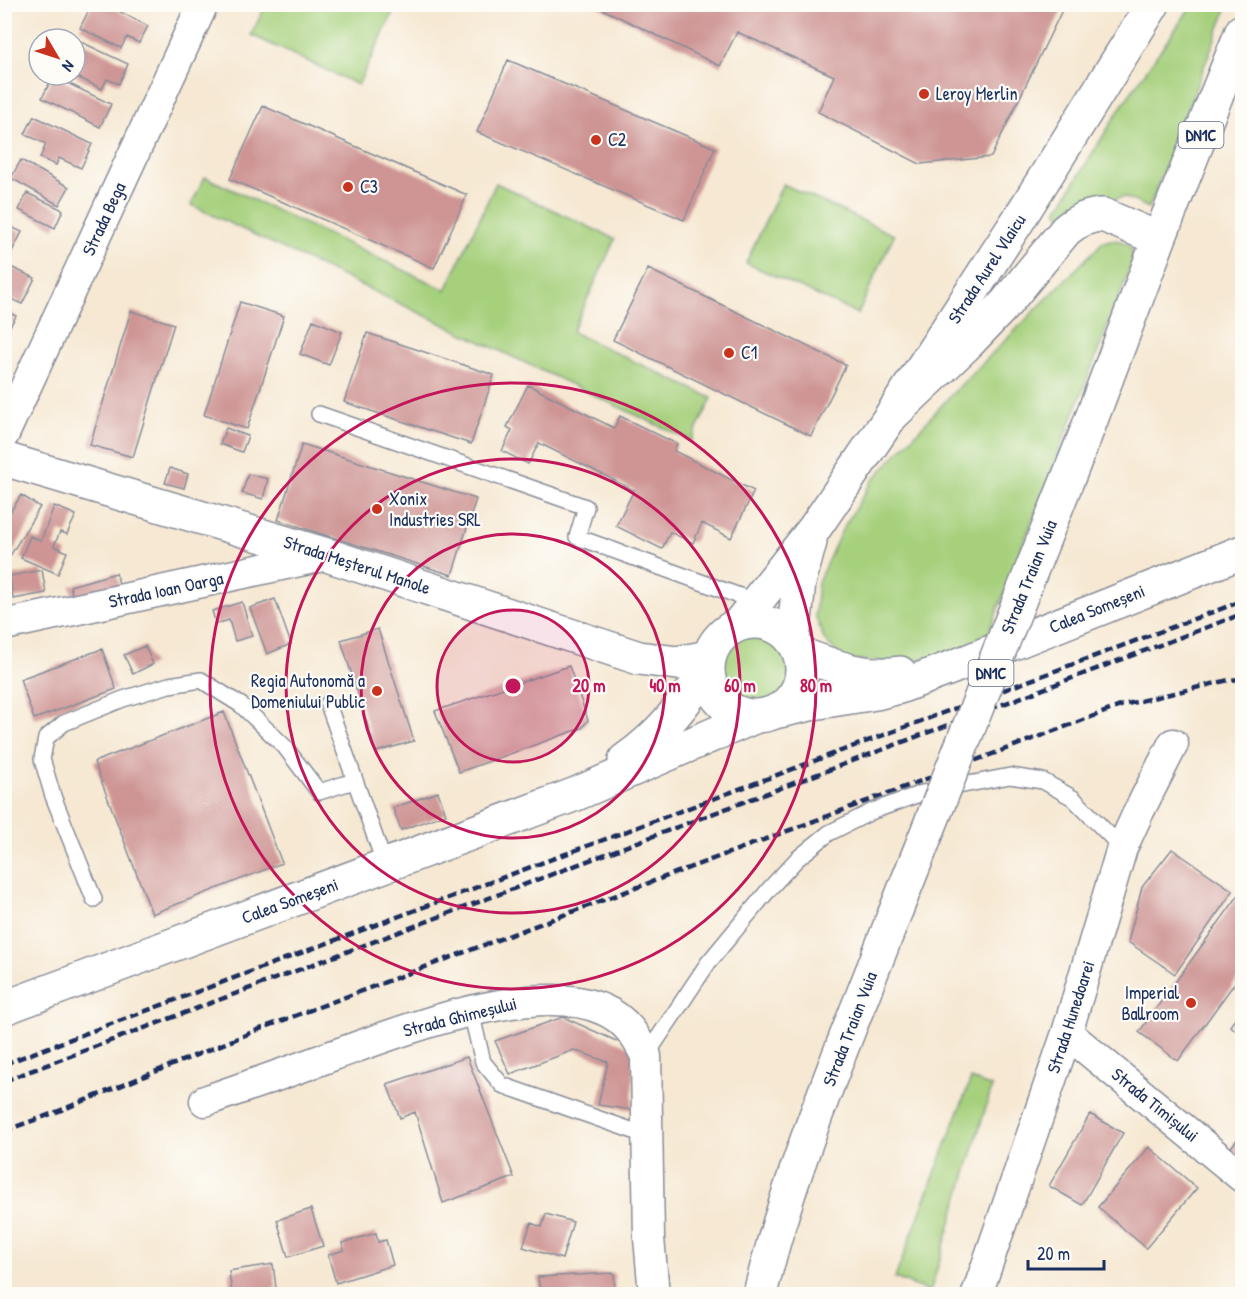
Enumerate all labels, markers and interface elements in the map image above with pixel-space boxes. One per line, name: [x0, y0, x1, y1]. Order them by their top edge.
north arrow: [27, 27, 87, 87]
text: N: [57, 56, 80, 77]
place label: Leroy Merlin: [936, 81, 1018, 106]
marker: Leroy Merlin: [917, 87, 931, 101]
road number: DN1C: [1178, 122, 1224, 148]
place label: C2: [608, 127, 627, 152]
marker: C2: [589, 133, 603, 147]
place label: C3: [360, 174, 378, 199]
street label: Strada Bega: [76, 178, 131, 259]
marker: C3: [341, 180, 355, 194]
street label: Strada Aurel Vlaicu: [942, 209, 1031, 328]
place label: C1: [741, 340, 757, 365]
marker: C1: [722, 346, 736, 360]
place label: Xonix Industries SRL: [389, 486, 481, 532]
marker: Xonix Industries SRL: [370, 502, 384, 516]
street label: Strada Traian Vuia: [994, 516, 1063, 638]
street label: Strada Meșterul Manole: [281, 529, 434, 600]
street label: Strada Ioan Oarga: [106, 565, 225, 614]
street label: Calea Someșeni: [1045, 578, 1148, 639]
road number: DN1C: [968, 660, 1014, 686]
place label: Regia Autonomă a Domeniului Public: [251, 668, 365, 714]
text: 20 m: [573, 673, 605, 698]
text: 40 m: [649, 673, 681, 698]
text: 60 m: [724, 673, 756, 698]
text: 80 m: [800, 673, 832, 698]
centre of rings: [503, 676, 523, 696]
marker: Regia Autonomă a Domeniului Public: [370, 684, 384, 698]
street label: Calea Someșeni: [238, 871, 342, 930]
street label: Strada Hunedoarei: [1041, 957, 1100, 1076]
street label: Strada Traian Vuia: [816, 968, 883, 1090]
place label: Imperial Ballroom: [1121, 980, 1179, 1026]
street label: Strada Ghimeșului: [400, 990, 519, 1043]
marker: Imperial Ballroom: [1184, 996, 1198, 1010]
street label: Strada Timișului: [1106, 1062, 1204, 1148]
scale bar: [1028, 1233, 1104, 1271]
text: 20 m: [1037, 1241, 1070, 1266]

